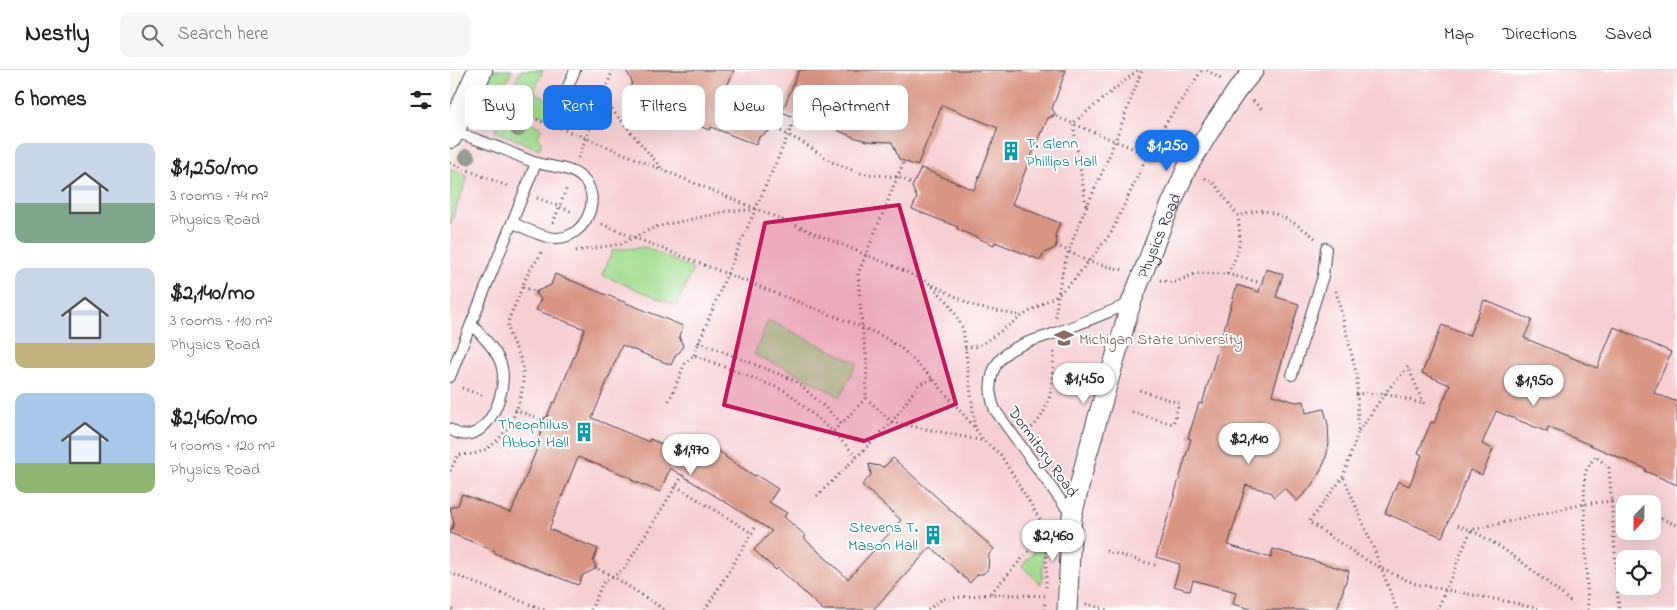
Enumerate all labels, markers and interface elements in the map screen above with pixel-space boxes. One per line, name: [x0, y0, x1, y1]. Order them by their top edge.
search box: [120, 12, 470, 57]
text: Nestly: [25, 17, 90, 52]
icon: search: [138, 21, 166, 49]
text: Search here: [178, 21, 269, 48]
text: Map: [1444, 22, 1474, 48]
text: Directions: [1502, 22, 1577, 48]
text: Saved: [1605, 22, 1652, 48]
text: 6 homes: [15, 85, 87, 115]
chip: Buy: [465, 85, 533, 130]
chip: Rent: [543, 85, 612, 130]
chip: Filters: [622, 85, 705, 130]
chip: New: [715, 85, 783, 130]
chip: Apartment: [793, 85, 908, 130]
icon: filters: [407, 86, 435, 114]
pin: $1,250: [1126, 129, 1208, 172]
place label: T. Glenn Phillips Hall: [1026, 132, 1098, 174]
text: $1,250: [1146, 134, 1188, 158]
building icon: T. Glenn Phillips Hall: [1000, 140, 1022, 162]
text: $1,250/mo: [170, 154, 258, 184]
icon: home: [55, 163, 115, 223]
text: 3 rooms · 74 m²: [170, 184, 269, 208]
street label: Physics Road: [1132, 190, 1188, 282]
text: Physics Road: [170, 208, 260, 232]
text: $2,140/mo: [170, 279, 255, 309]
icon: home: [55, 288, 115, 348]
text: 3 rooms · 110 m²: [170, 309, 272, 333]
school or university icon: Michigan State University: [1053, 327, 1075, 349]
place label: Michigan State University: [1079, 328, 1243, 352]
text: Physics Road: [170, 333, 260, 357]
pin: $1,450: [1043, 362, 1125, 405]
pin: $1,950: [1493, 364, 1575, 407]
text: $1,450: [1064, 367, 1104, 391]
text: $1,950: [1515, 369, 1553, 393]
street label: Dormitory Road: [1001, 401, 1083, 502]
text: $2,460/mo: [170, 404, 257, 434]
icon: home: [55, 413, 115, 473]
place label: Theophilus Abbot Hall: [498, 413, 569, 455]
building icon: Theophilus Abbot Hall: [573, 421, 595, 443]
pin: $2,140: [1208, 422, 1290, 465]
text: $2,140: [1230, 427, 1268, 451]
text: 4 rooms · 120 m²: [170, 434, 275, 458]
pin: $1,970: [650, 434, 732, 476]
text: $1,970: [673, 438, 709, 462]
text: Physics Road: [170, 458, 260, 482]
north arrow: [1616, 495, 1661, 540]
map controls: [1616, 495, 1661, 595]
place label: Stevens T. Mason Hall: [848, 516, 918, 558]
pin: $2,460: [1012, 520, 1094, 562]
building icon: Stevens T. Mason Hall: [922, 524, 944, 546]
text: $2,460: [1033, 524, 1073, 548]
button: locate: [1616, 550, 1661, 595]

